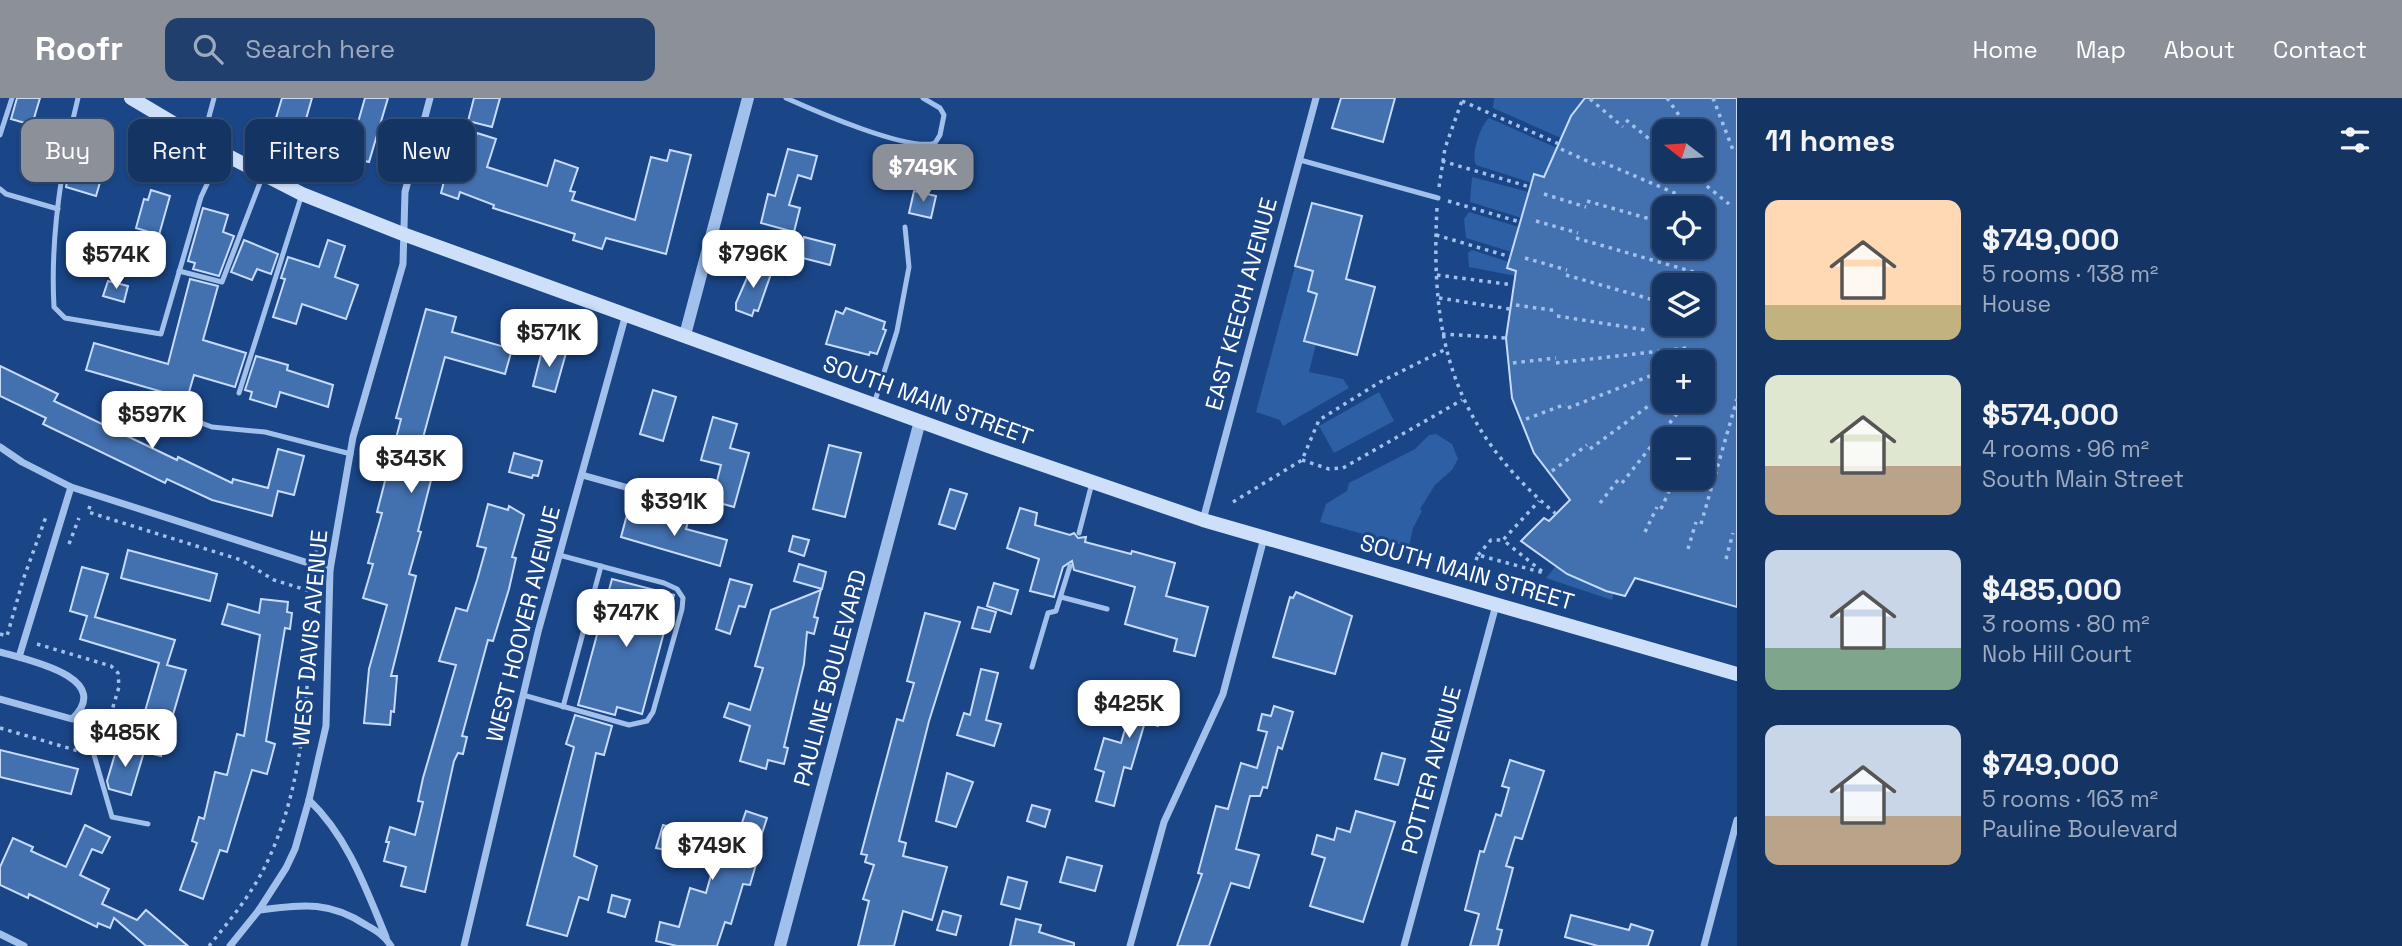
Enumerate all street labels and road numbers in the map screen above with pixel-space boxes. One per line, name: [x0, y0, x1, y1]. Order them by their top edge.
street label: EAST KEECH AVENUE: [1198, 194, 1284, 414]
street label: SOUTH MAIN STREET: [819, 348, 1037, 452]
street label: WEST HOOVER AVENUE: [479, 503, 567, 745]
street label: SOUTH MAIN STREET: [1356, 527, 1578, 617]
street label: WEST DAVIS AVENUE: [286, 528, 334, 748]
street label: PAULINE BOULEVARD: [787, 566, 873, 790]
street label: POTTER AVENUE: [1394, 683, 1468, 857]

